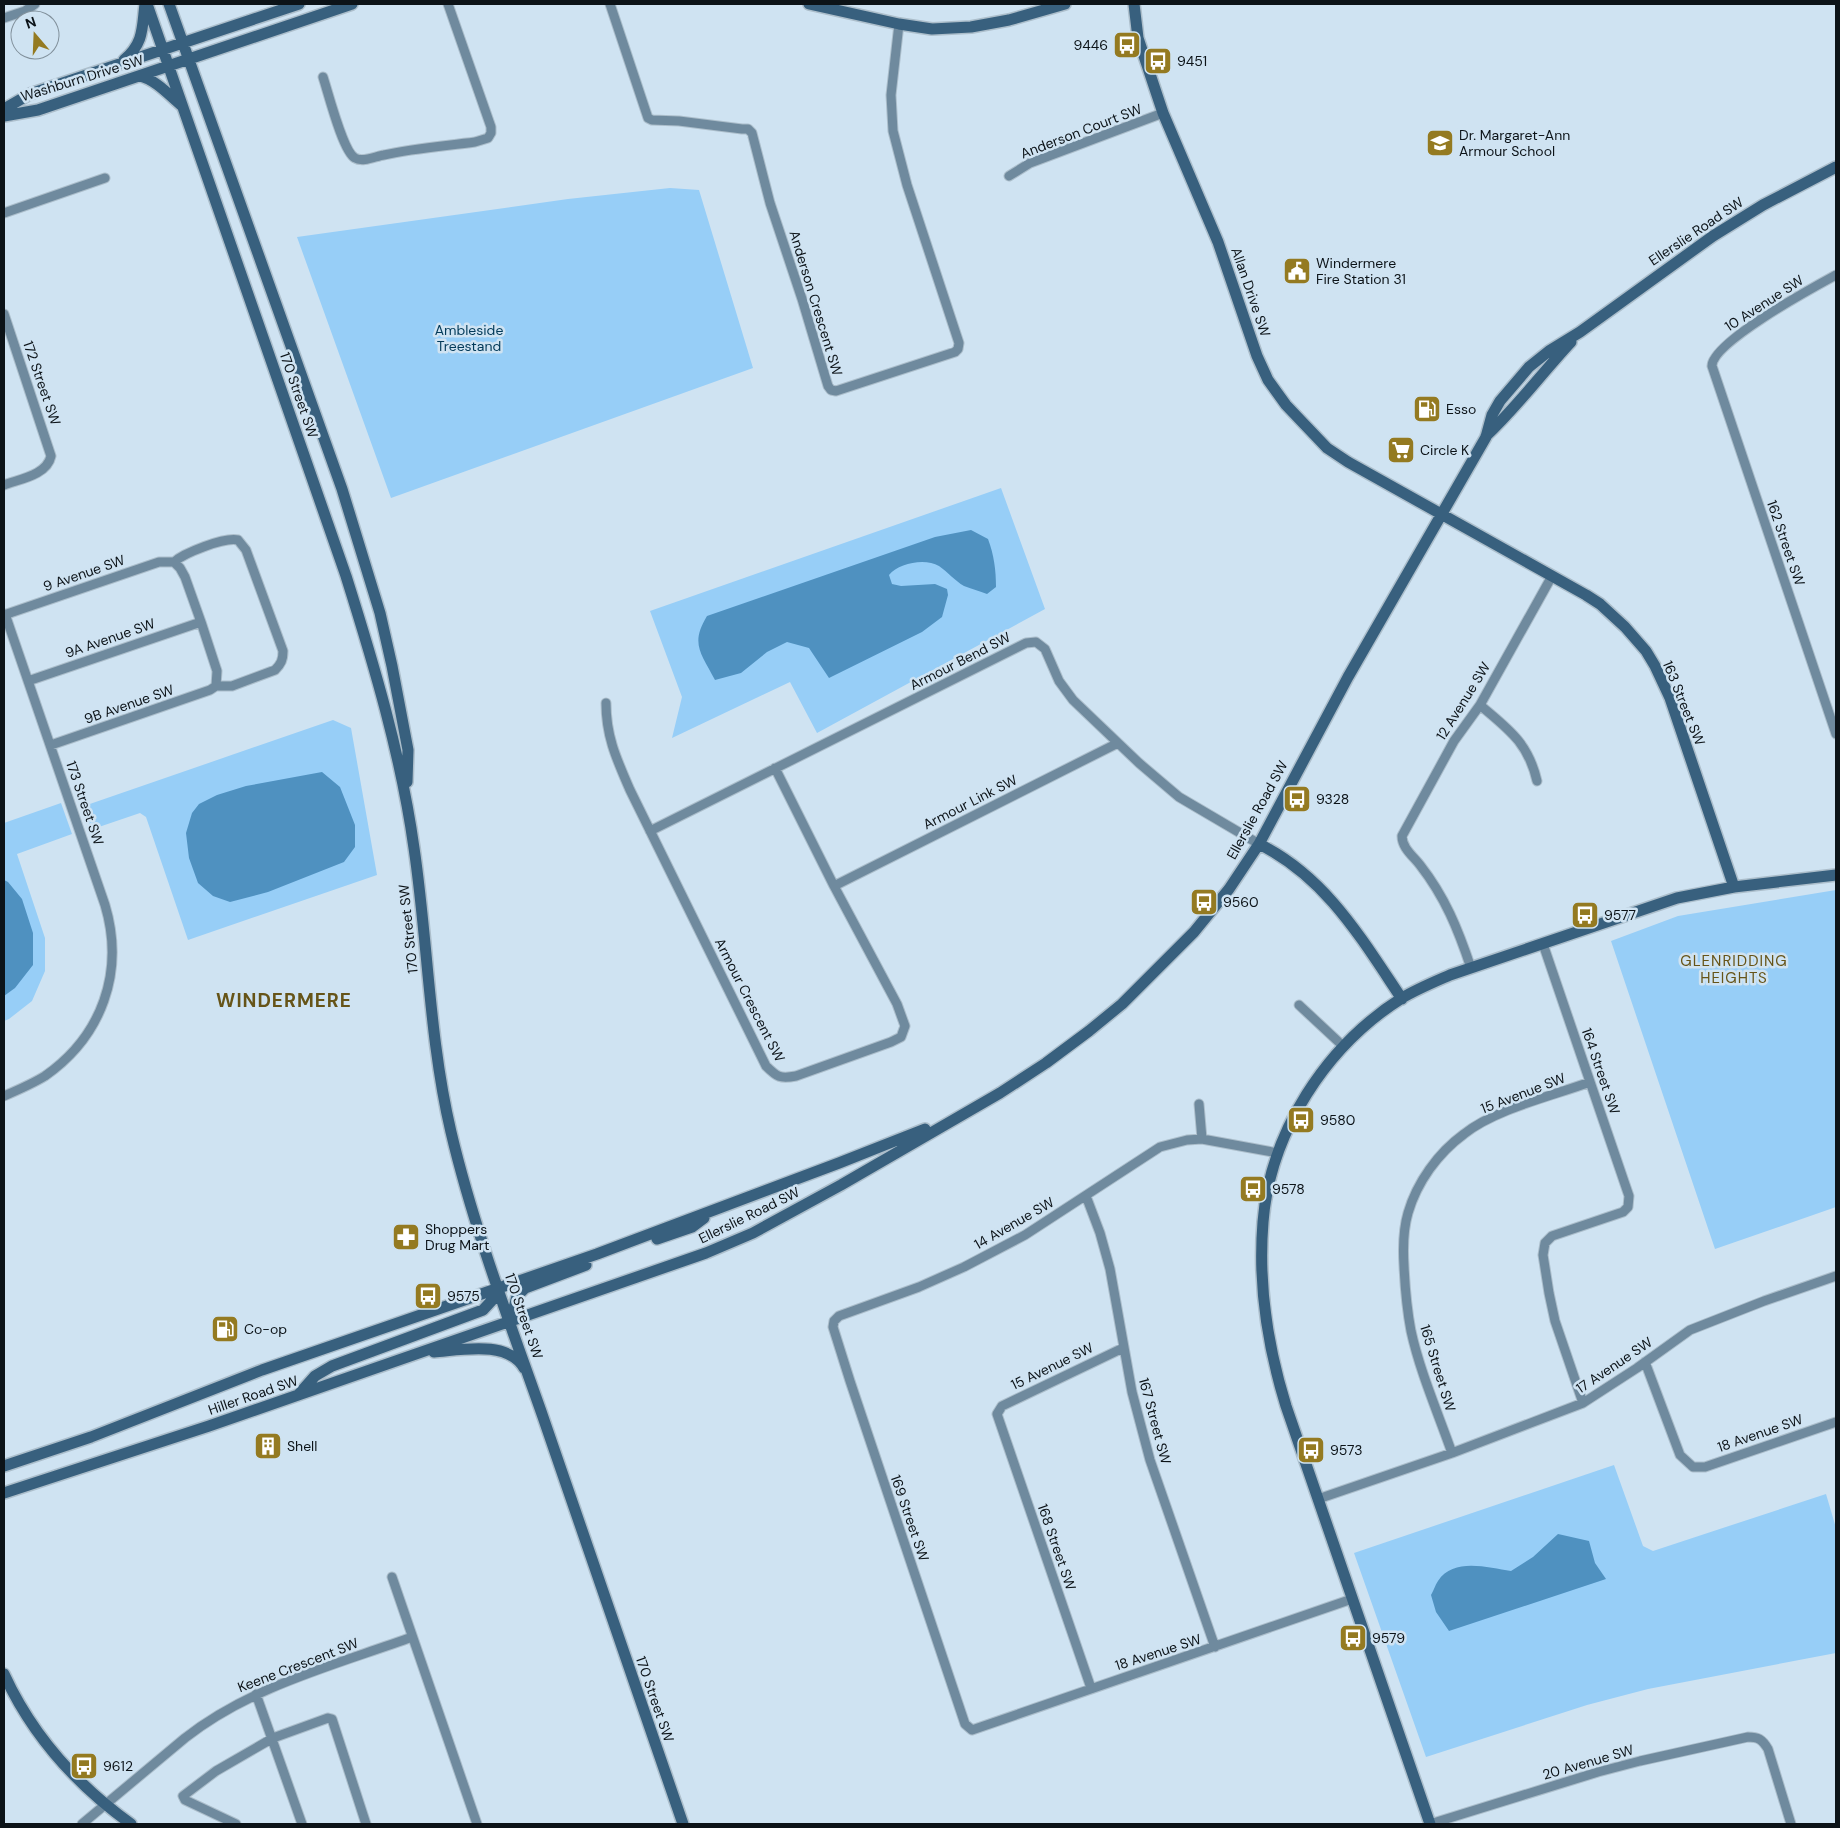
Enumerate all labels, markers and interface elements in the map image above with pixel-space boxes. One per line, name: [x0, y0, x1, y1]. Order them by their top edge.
north arrow: [10, 10, 60, 60]
text: N: [23, 13, 39, 33]
bus stop icon: 9446: [1112, 30, 1142, 60]
place label: 9446: [1073, 36, 1108, 54]
bus stop icon: 9451: [1143, 46, 1173, 76]
street label: Washburn Drive SW: [18, 51, 146, 105]
place label: 9451: [1177, 52, 1207, 70]
street label: Anderson Court SW: [1018, 99, 1145, 162]
place label: Dr. Margaret-Ann Armour School: [1459, 126, 1570, 160]
school or university icon: Dr. Margaret-Ann Armour School: [1425, 128, 1455, 158]
street label: Ellerslie Road SW: [1645, 192, 1747, 269]
street label: Anderson Crescent SW: [785, 228, 847, 378]
street label: Allan Drive SW: [1227, 245, 1275, 339]
place label: Windermere Fire Station 31: [1316, 254, 1406, 288]
public building icon: Windermere Fire Station 31: [1282, 256, 1312, 286]
street label: 10 Avenue SW: [1721, 271, 1807, 335]
park label: Ambleside Treestand: [435, 321, 503, 355]
street label: 172 Street SW: [19, 338, 65, 428]
street label: 170 Street SW: [276, 350, 322, 441]
fuel station icon: Esso: [1412, 394, 1442, 424]
place label: Esso: [1446, 400, 1476, 418]
supermarket icon: Circle K: [1386, 435, 1416, 465]
place label: Circle K: [1420, 441, 1469, 459]
street label: 162 Street SW: [1763, 498, 1809, 589]
street label: 9 Avenue SW: [41, 550, 128, 595]
street label: 9A Avenue SW: [63, 614, 158, 662]
street label: Armour Bend SW: [907, 628, 1014, 694]
street label: 12 Avenue SW: [1432, 658, 1494, 743]
street label: 163 Street SW: [1659, 658, 1709, 749]
street label: 9B Avenue SW: [82, 680, 177, 728]
street label: Ellerslie Road SW: [1222, 757, 1292, 863]
street label: 173 Street SW: [62, 758, 108, 848]
street label: Armour Link SW: [920, 770, 1020, 833]
bus stop icon: 9328: [1282, 784, 1312, 814]
place label: 9328: [1316, 790, 1349, 808]
street label: 170 Street SW: [394, 883, 422, 975]
bus stop icon: 9560: [1189, 887, 1219, 917]
place label: 9560: [1223, 893, 1259, 911]
bus stop icon: 9577: [1570, 900, 1600, 930]
place label: 9577: [1604, 906, 1636, 924]
street label: Armour Crescent SW: [711, 935, 789, 1065]
district label: GLENRIDDING HEIGHTS: [1680, 951, 1788, 988]
district label: WINDERMERE: [216, 988, 352, 1013]
street label: 164 Street SW: [1578, 1025, 1624, 1117]
street label: 15 Avenue SW: [1478, 1068, 1568, 1117]
bus stop icon: 9580: [1286, 1105, 1316, 1135]
place label: 9580: [1320, 1111, 1355, 1129]
bus stop icon: 9578: [1238, 1174, 1268, 1204]
place label: 9578: [1272, 1180, 1305, 1198]
street label: Ellerslie Road SW: [696, 1183, 803, 1247]
street label: 14 Avenue SW: [971, 1193, 1058, 1253]
place label: Shoppers Drug Mart: [425, 1220, 489, 1254]
pharmacy icon: Shoppers Drug Mart: [391, 1222, 421, 1252]
street label: 170 Street SW: [501, 1271, 547, 1362]
bus stop icon: 9575: [413, 1281, 443, 1311]
place label: 9575: [447, 1287, 480, 1305]
fuel station icon: Co-op: [210, 1314, 240, 1344]
place label: Co-op: [244, 1320, 287, 1338]
street label: 165 Street SW: [1416, 1322, 1460, 1414]
street label: 17 Avenue SW: [1572, 1333, 1656, 1397]
street label: 15 Avenue SW: [1008, 1338, 1097, 1394]
street label: Hiller Road SW: [206, 1371, 301, 1419]
street label: 167 Street SW: [1135, 1376, 1175, 1467]
street label: 18 Avenue SW: [1715, 1410, 1806, 1456]
building icon: Shell: [253, 1431, 283, 1461]
bus stop icon: 9573: [1296, 1435, 1326, 1465]
place label: Shell: [287, 1437, 317, 1455]
place label: 9573: [1330, 1441, 1362, 1459]
street label: 169 Street SW: [887, 1472, 933, 1564]
street label: 168 Street SW: [1034, 1501, 1080, 1593]
bus stop icon: 9579: [1338, 1623, 1368, 1653]
place label: 9579: [1372, 1629, 1405, 1647]
street label: 18 Avenue SW: [1113, 1630, 1204, 1674]
street label: Keene Crescent SW: [235, 1634, 361, 1696]
street label: 170 Street SW: [632, 1654, 678, 1745]
street label: 20 Avenue SW: [1540, 1740, 1636, 1784]
bus stop icon: 9612: [69, 1751, 99, 1781]
place label: 9612: [103, 1757, 133, 1775]

